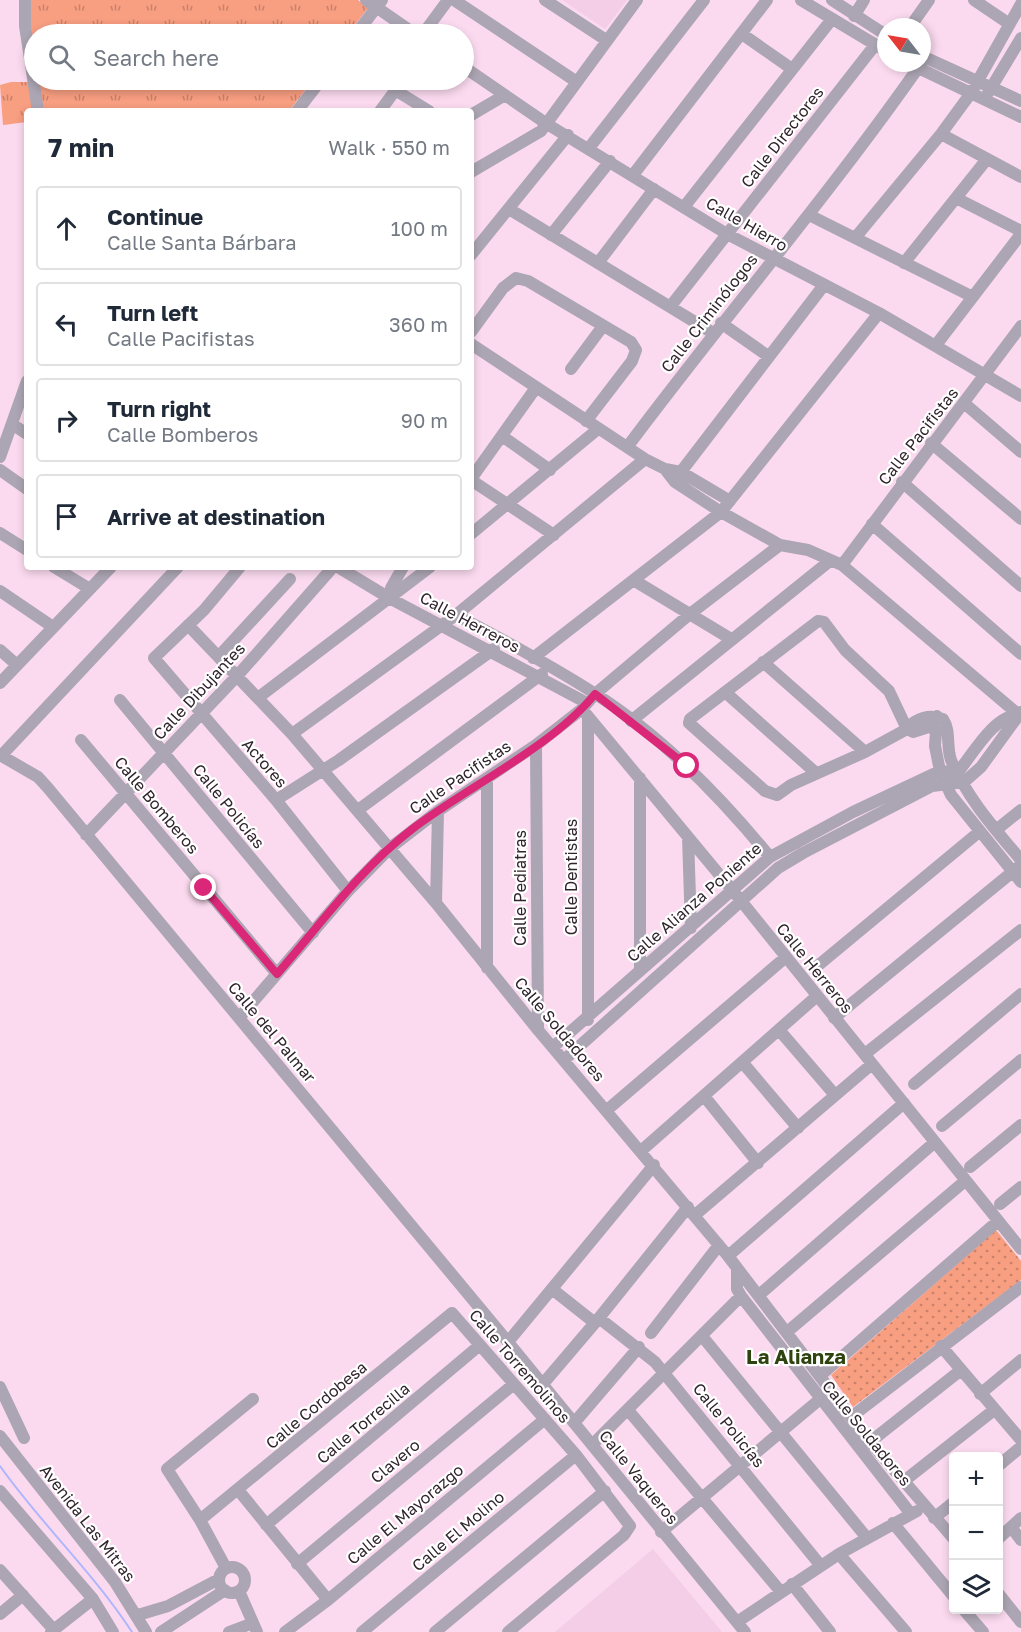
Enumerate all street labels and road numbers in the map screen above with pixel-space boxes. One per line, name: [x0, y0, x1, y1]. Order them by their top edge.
street label: Calle Directores: [736, 82, 828, 192]
street label: Calle Hierro: [703, 193, 791, 255]
street label: Calle Criminólogos: [656, 250, 762, 376]
street label: Calle Pacifistas: [874, 383, 962, 489]
street label: Calle Herreros: [417, 587, 523, 657]
street label: Calle Dibujantes: [149, 638, 249, 744]
street label: Actores: [238, 734, 292, 792]
street label: Calle Pacifistas: [405, 736, 515, 818]
street label: Calle Bomberos: [110, 752, 204, 858]
street label: Calle Policías: [189, 760, 269, 852]
street label: Calle Dentistas: [561, 819, 581, 935]
street label: Calle Pediatras: [510, 830, 530, 946]
street label: Calle Alianza Poniente: [623, 838, 765, 966]
street label: Calle Herreros: [772, 919, 858, 1017]
street label: Calle Soldadores: [510, 973, 610, 1085]
street label: Calle del Palmar: [224, 978, 320, 1086]
street label: Calle Torremolinos: [465, 1305, 575, 1427]
street label: Calle Cordobesa: [261, 1357, 371, 1453]
street label: Calle Soldadores: [818, 1376, 916, 1490]
street label: Calle Torrecilla: [312, 1378, 414, 1468]
street label: Calle Policías: [689, 1379, 769, 1471]
street label: Calle Vaqueros: [595, 1426, 683, 1528]
street label: Clavero: [366, 1435, 424, 1487]
street label: Avenida Las Mitras: [36, 1460, 140, 1586]
street label: Calle El Mayorazgo: [343, 1460, 467, 1568]
street label: Calle El Molino: [408, 1487, 508, 1575]

